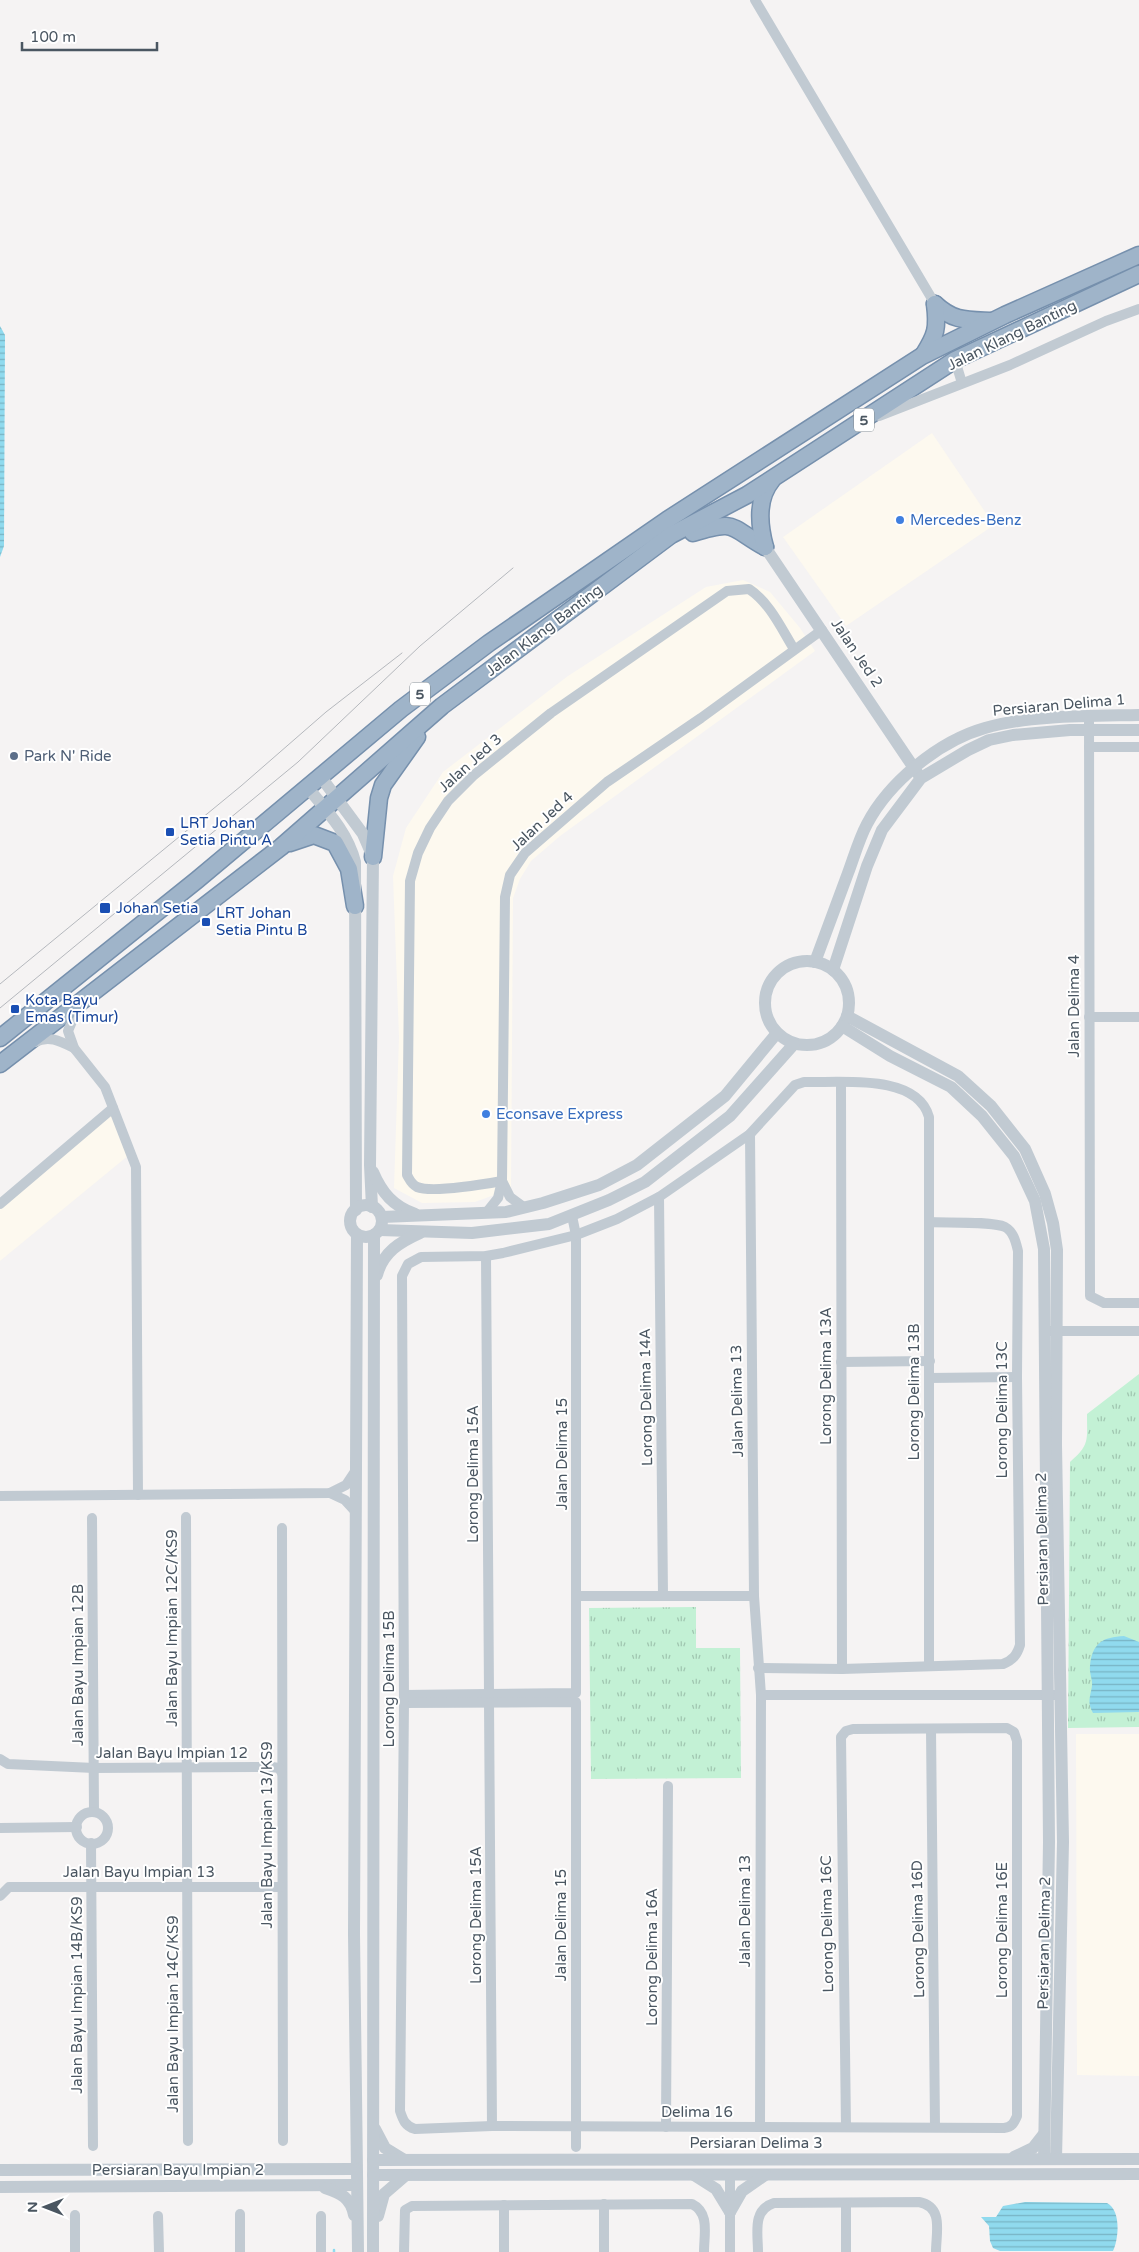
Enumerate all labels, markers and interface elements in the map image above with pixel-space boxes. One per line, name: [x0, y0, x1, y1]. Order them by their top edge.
scale bar: [22, 20, 158, 52]
text: 100 m: [30, 28, 76, 46]
street label: Jalan Klang Banting: [945, 296, 1079, 374]
road number: 5: [854, 408, 874, 432]
place label: Mercedes-Benz: [910, 511, 1021, 529]
marker: Mercedes-Benz: [894, 514, 906, 526]
street label: Jalan Klang Banting: [482, 580, 606, 680]
street label: Jalan Jed 2: [827, 615, 887, 691]
road number: 5: [410, 682, 430, 706]
street label: Persiaran Delima 1: [992, 690, 1126, 720]
street label: Jalan Jed 3: [435, 730, 505, 796]
place label: Park N' Ride: [24, 747, 112, 765]
marker: Park N' Ride: [8, 750, 20, 762]
street label: Jalan Jed 4: [507, 788, 577, 854]
place label: LRT Johan Setia Pintu A: [180, 814, 272, 849]
marker: LRT Johan Setia Pintu A: [164, 826, 176, 838]
place label: Johan Setia: [116, 899, 198, 917]
marker: Johan Setia: [98, 901, 112, 915]
place label: LRT Johan Setia Pintu B: [216, 904, 307, 939]
marker: LRT Johan Setia Pintu B: [200, 916, 212, 928]
street label: Jalan Delima 4: [1065, 954, 1083, 1058]
place label: Kota Bayu Emas (Timur): [25, 991, 118, 1026]
marker: Kota Bayu Emas (Timur): [9, 1003, 21, 1015]
place label: Econsave Express: [496, 1105, 623, 1123]
marker: Econsave Express: [480, 1108, 492, 1120]
street label: Lorong Delima 13A: [817, 1307, 835, 1445]
street label: Lorong Delima 13B: [905, 1323, 923, 1461]
street label: Lorong Delima 14A: [636, 1328, 656, 1466]
street label: Lorong Delima 13C: [993, 1341, 1011, 1479]
street label: Jalan Delima 13: [727, 1345, 747, 1457]
street label: Jalan Delima 15: [553, 1398, 571, 1510]
street label: Lorong Delima 15A: [464, 1405, 482, 1543]
street label: Persiaran Delima 2: [1032, 1472, 1052, 1606]
street label: Jalan Bayu Impian 12C/KS9: [163, 1529, 181, 1727]
street label: Jalan Bayu Impian 12B: [69, 1584, 87, 1746]
street label: Lorong Delima 15B: [380, 1610, 398, 1748]
street label: Jalan Bayu Impian 13/KS9: [258, 1741, 276, 1929]
street label: Jalan Bayu Impian 12: [96, 1744, 248, 1762]
street label: Lorong Delima 15A: [467, 1846, 485, 1984]
street label: Jalan Delima 13: [736, 1855, 754, 1967]
street label: Lorong Delima 16C: [817, 1855, 837, 1993]
street label: Lorong Delima 16D: [908, 1860, 928, 1998]
street label: Lorong Delima 16E: [993, 1862, 1011, 1998]
street label: Jalan Bayu Impian 13: [63, 1863, 215, 1881]
street label: Jalan Delima 15: [552, 1869, 570, 1981]
street label: Persiaran Delima 2: [1034, 1876, 1054, 2010]
street label: Lorong Delima 16A: [643, 1888, 661, 2026]
street label: Jalan Bayu Impian 14B/KS9: [68, 1896, 86, 2094]
street label: Jalan Bayu Impian 14C/KS9: [164, 1915, 182, 2113]
street label: Delima 16: [661, 2103, 733, 2121]
street label: Persiaran Delima 3: [689, 2134, 823, 2152]
street label: Persiaran Bayu Impian 2: [92, 2161, 264, 2179]
north arrow: [20, 2182, 70, 2232]
text: N: [24, 2201, 41, 2213]

